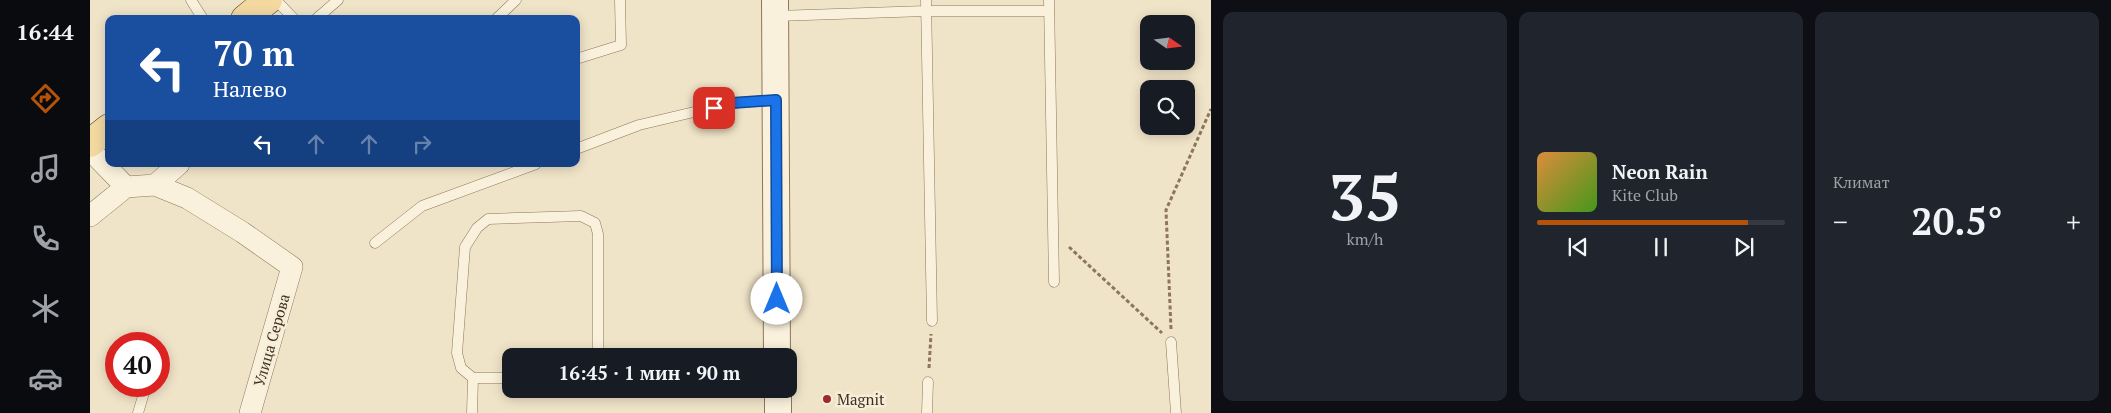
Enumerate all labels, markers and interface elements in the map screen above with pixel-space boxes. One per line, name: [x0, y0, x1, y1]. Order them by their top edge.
north arrow: [1140, 15, 1195, 70]
map controls: [1140, 15, 1195, 135]
text: 16:44: [16, 17, 74, 46]
text: 70 m: [213, 30, 294, 76]
icon: left: [130, 35, 195, 100]
text: Налево: [213, 74, 287, 103]
button: search: [1140, 80, 1195, 135]
icon: directions: [28, 81, 63, 116]
pin: [693, 87, 735, 129]
icon: arrive: [700, 94, 728, 122]
icon: left: [249, 130, 277, 158]
icon: ahead: [302, 130, 330, 158]
icon: ahead: [355, 130, 383, 158]
icon: right: [408, 130, 436, 158]
icon: music: [28, 151, 63, 186]
text: 35: [1328, 152, 1402, 239]
text: Neon Rain: [1612, 159, 1708, 184]
text: Климат: [1833, 171, 1890, 193]
text: Kite Club: [1612, 184, 1678, 206]
text: 20.5°: [1911, 196, 2003, 246]
text: −: [1833, 203, 1848, 240]
text: +: [2066, 203, 2081, 240]
icon: phone: [28, 221, 63, 256]
text: km/h: [1347, 228, 1383, 250]
icon: previous: [1564, 233, 1592, 261]
icon: pause: [1647, 233, 1675, 261]
icon: next: [1730, 233, 1758, 261]
position arrow: [750, 272, 802, 324]
icon: climate: [28, 291, 63, 326]
street label: Улица Серова: [248, 291, 294, 389]
speed limit sign: 40: [105, 332, 170, 397]
text: 16:45 · 1 мин · 90 m: [559, 360, 740, 385]
icon: car: [28, 361, 63, 396]
place label: Magnit: [837, 389, 885, 409]
marker: Magnit: [821, 393, 833, 405]

